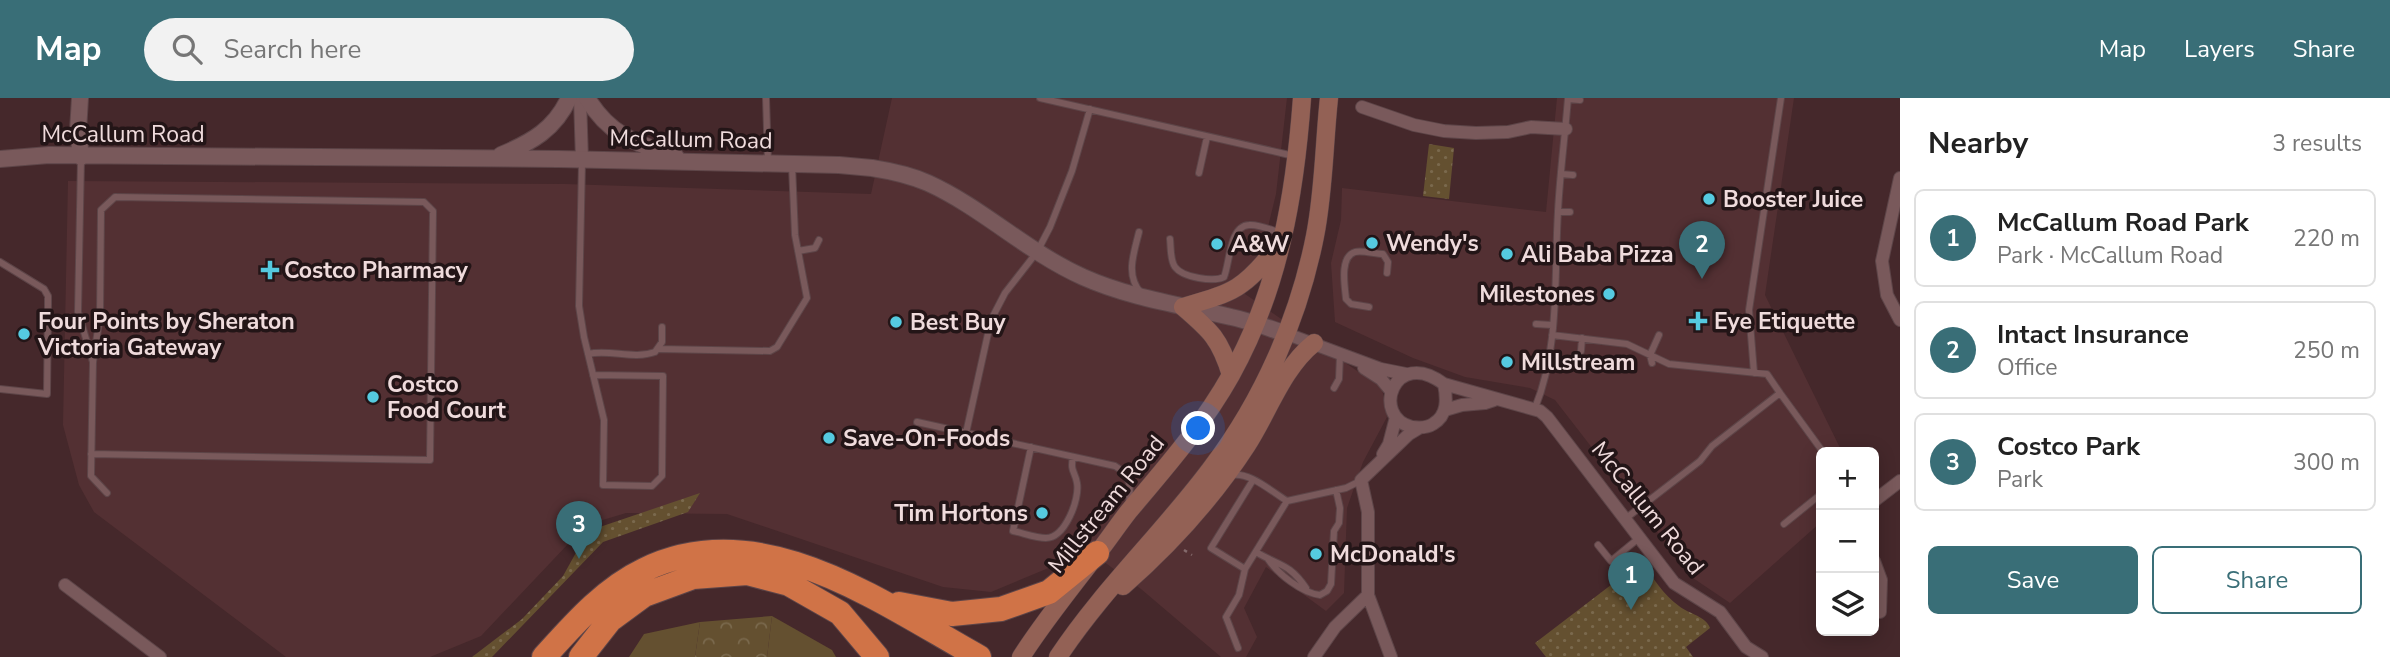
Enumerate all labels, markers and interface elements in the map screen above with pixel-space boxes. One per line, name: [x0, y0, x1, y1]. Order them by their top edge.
search box: [144, 18, 634, 81]
text: Map: [35, 27, 102, 72]
icon: search: [168, 30, 206, 68]
text: Search here: [224, 32, 361, 67]
text: Map: [2099, 33, 2146, 65]
text: Layers: [2184, 33, 2255, 65]
text: Share: [2293, 33, 2355, 65]
street label: McCallum Road: [41, 119, 205, 150]
street label: McCallum Road: [609, 123, 773, 156]
text: Nearby: [1928, 123, 2028, 164]
text: 3 results: [2272, 128, 2362, 159]
place label: Booster Juice: [1723, 184, 1863, 215]
marker: Booster Juice: [1701, 191, 1717, 207]
text: McCallum Road Park: [1997, 205, 2249, 240]
pin: 2: [1679, 221, 1725, 279]
text: 1: [1946, 223, 1960, 254]
text: 220 m: [2293, 223, 2360, 254]
place label: Wendy's: [1386, 228, 1479, 259]
place label: A&W: [1231, 229, 1290, 260]
marker: Wendy's: [1364, 235, 1380, 251]
marker: A&W: [1209, 236, 1225, 252]
place label: Ali Baba Pizza: [1521, 239, 1674, 270]
text: Park · McCallum Road: [1997, 240, 2223, 271]
marker: Ali Baba Pizza: [1499, 246, 1515, 262]
place label: Costco Pharmacy: [284, 255, 469, 286]
marker: Costco Pharmacy: [262, 262, 278, 278]
place label: Milestones: [1479, 279, 1595, 310]
marker: Milestones: [1601, 286, 1617, 302]
place label: Four Points by Sheraton Victoria Gateway: [37, 306, 295, 363]
place label: Eye Etiquette: [1714, 306, 1855, 337]
place label: Best Buy: [910, 307, 1007, 338]
marker: Eye Etiquette: [1688, 311, 1708, 331]
marker: Best Buy: [888, 314, 904, 330]
text: Intact Insurance: [1997, 317, 2189, 352]
marker: Four Points by Sheraton Victoria Gateway: [16, 326, 32, 342]
text: 2: [1946, 335, 1960, 366]
text: 250 m: [2293, 335, 2360, 366]
place label: Millstream: [1521, 347, 1635, 378]
text: Office: [1997, 352, 2057, 383]
marker: Millstream: [1499, 354, 1515, 370]
place label: Costco Food Court: [387, 369, 506, 426]
marker: Costco Food Court: [365, 389, 381, 405]
your location: [1181, 411, 1215, 445]
place label: Save-On-Foods: [843, 423, 1010, 454]
street label: Millstream Road: [1041, 429, 1172, 580]
text: Costco Park: [1997, 429, 2140, 464]
marker: Save-On-Foods: [821, 430, 837, 446]
street label: McCallum Road: [1584, 435, 1711, 582]
map controls: [1816, 447, 1879, 636]
button: +: [1816, 447, 1879, 510]
text: 3: [1946, 447, 1960, 478]
text: 300 m: [2293, 447, 2360, 478]
text: Park: [1997, 464, 2043, 495]
place label: Tim Hortons: [894, 498, 1028, 529]
pin: 3: [556, 501, 602, 559]
marker: Tim Hortons: [1034, 505, 1050, 521]
button: −: [1816, 510, 1879, 573]
place label: McDonald's: [1330, 539, 1455, 570]
marker: McDonald's: [1308, 546, 1324, 562]
button: Save: [1928, 546, 2138, 614]
button: Share: [2152, 546, 2362, 614]
pin: 1: [1608, 552, 1654, 610]
button: layers: [1816, 573, 1879, 636]

